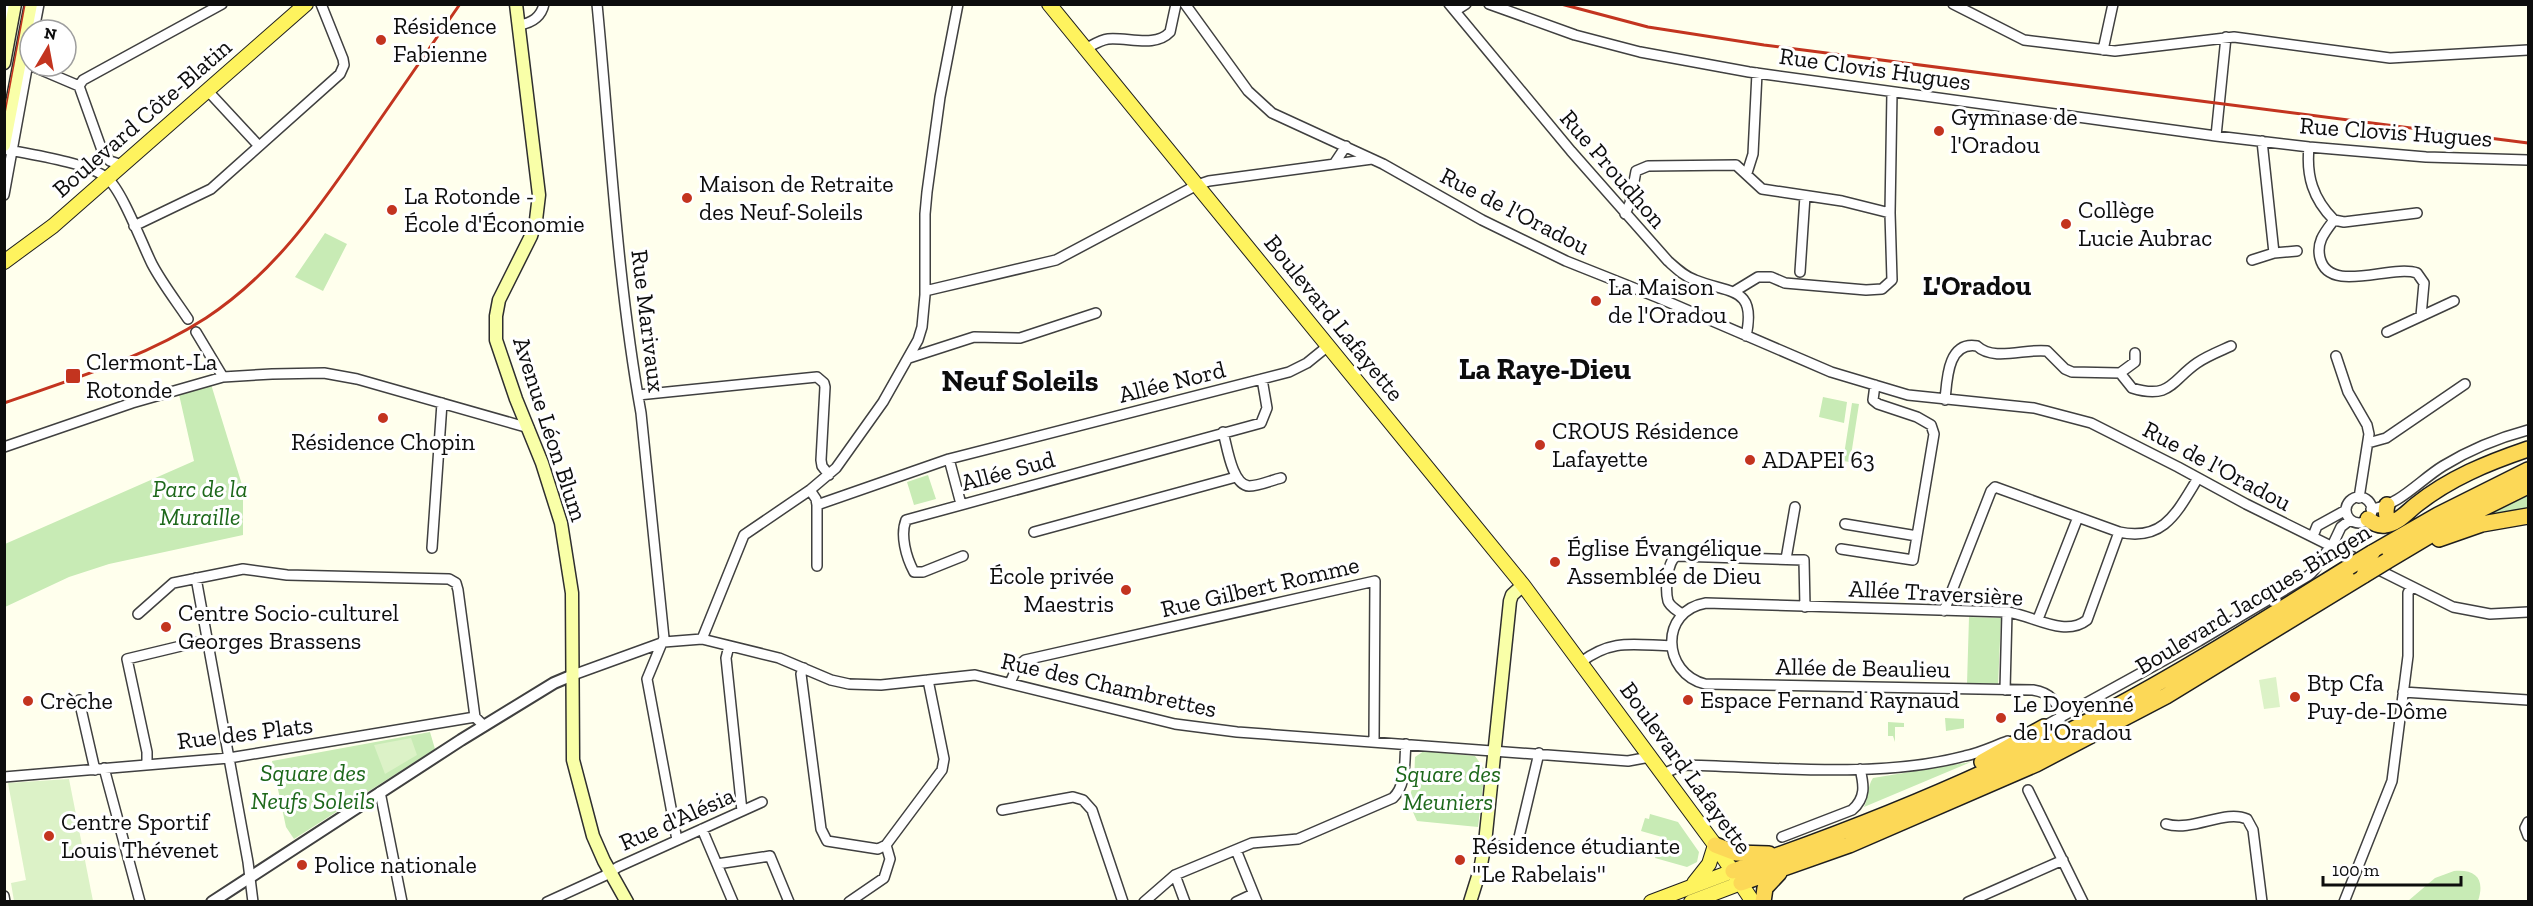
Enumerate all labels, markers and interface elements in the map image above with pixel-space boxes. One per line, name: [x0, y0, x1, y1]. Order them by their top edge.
place label: Résidence Fabienne: [393, 11, 497, 68]
north arrow: [18, 18, 78, 78]
text: N: [43, 23, 58, 44]
street label: Boulevard Côte-Blatin: [46, 32, 237, 203]
marker: Résidence Fabienne: [374, 33, 388, 47]
street label: Rue Clovis Hugues: [1777, 41, 1973, 96]
place label: Gymnase de l'Oradou: [1951, 102, 2078, 159]
street label: Rue Proudhon: [1554, 104, 1673, 234]
street label: Rue Clovis Hugues: [2299, 110, 2493, 153]
marker: Gymnase de l'Oradou: [1932, 124, 1946, 138]
street label: Rue de l'Oradou: [1436, 160, 1595, 261]
place label: Maison de Retraite des Neuf-Soleils: [699, 169, 893, 226]
place label: La Rotonde - École d'Économie: [404, 181, 585, 238]
marker: Maison de Retraite des Neuf-Soleils: [680, 191, 694, 205]
place label: Collège Lucie Aubrac: [2078, 195, 2212, 252]
marker: La Rotonde - École d'Économie: [385, 203, 399, 217]
marker: Collège Lucie Aubrac: [2059, 217, 2073, 231]
street label: Boulevard Lafayette: [1258, 229, 1410, 407]
street label: Rue Marivaux: [625, 248, 672, 394]
district label: L'Oradou: [1923, 270, 2031, 302]
place label: La Maison de l'Oradou: [1608, 272, 1727, 329]
marker: La Maison de l'Oradou: [1589, 294, 1603, 308]
street label: Avenue Léon Blum: [507, 333, 594, 525]
place label: Clermont-La Rotonde: [86, 347, 218, 404]
district label: La Raye-Dieu: [1459, 351, 1632, 387]
street label: Allée Nord: [1115, 354, 1228, 409]
district label: Neuf Soleils: [941, 363, 1099, 399]
marker: Clermont-La Rotonde: [64, 367, 82, 385]
marker: Résidence Chopin: [376, 411, 390, 425]
street label: Rue de l'Oradou: [2138, 414, 2297, 517]
place label: CROUS Résidence Lafayette: [1552, 416, 1739, 473]
place label: Résidence Chopin: [291, 427, 475, 456]
marker: CROUS Résidence Lafayette: [1533, 438, 1547, 452]
street label: Allée Sud: [958, 444, 1058, 497]
place label: ADAPEI 63: [1762, 445, 1875, 474]
marker: ADAPEI 63: [1743, 453, 1757, 467]
park label: Parc de la Muraille: [152, 474, 248, 531]
street label: Boulevard Jacques Bingen: [2130, 517, 2376, 680]
place label: Église Évangélique Assemblée de Dieu: [1567, 533, 1762, 590]
street label: Rue Gilbert Romme: [1158, 550, 1362, 623]
marker: Église Évangélique Assemblée de Dieu: [1548, 555, 1562, 569]
place label: École privée Maestris: [989, 561, 1114, 618]
street label: Allée Traversière: [1848, 573, 2024, 612]
marker: École privée Maestris: [1119, 583, 1133, 597]
place label: Centre Socio-culturel Georges Brassens: [178, 598, 399, 655]
marker: Centre Socio-culturel Georges Brassens: [159, 620, 173, 634]
street label: Rue des Chambrettes: [998, 646, 1220, 723]
street label: Allée de Beaulieu: [1775, 651, 1951, 684]
place label: Btp Cfa Puy-de-Dôme: [2307, 668, 2447, 725]
street label: Boulevard Lafayette: [1614, 676, 1759, 859]
place label: Espace Fernand Raynaud: [1700, 685, 1959, 714]
place label: Crèche: [40, 686, 113, 715]
place label: Le Doyenné de l'Oradou: [2013, 689, 2134, 746]
marker: Btp Cfa Puy-de-Dôme: [2288, 690, 2302, 704]
marker: Espace Fernand Raynaud: [1681, 693, 1695, 707]
marker: Crèche: [21, 694, 35, 708]
street label: Rue des Plats: [175, 710, 314, 755]
marker: Le Doyenné de l'Oradou: [1994, 711, 2008, 725]
park label: Square des Neufs Soleils: [251, 758, 375, 815]
park label: Square des Meuniers: [1395, 759, 1501, 816]
street label: Rue d'Alésia: [615, 780, 739, 857]
place label: Centre Sportif Louis Thévenet: [61, 807, 218, 864]
marker: Centre Sportif Louis Thévenet: [42, 829, 56, 843]
place label: Résidence étudiante ''Le Rabelais'': [1472, 831, 1680, 888]
scale bar: [2323, 849, 2461, 887]
place label: Police nationale: [314, 850, 477, 879]
marker: Résidence étudiante ''Le Rabelais'': [1453, 853, 1467, 867]
marker: Police nationale: [295, 858, 309, 872]
text: 100 m: [2332, 859, 2380, 881]

